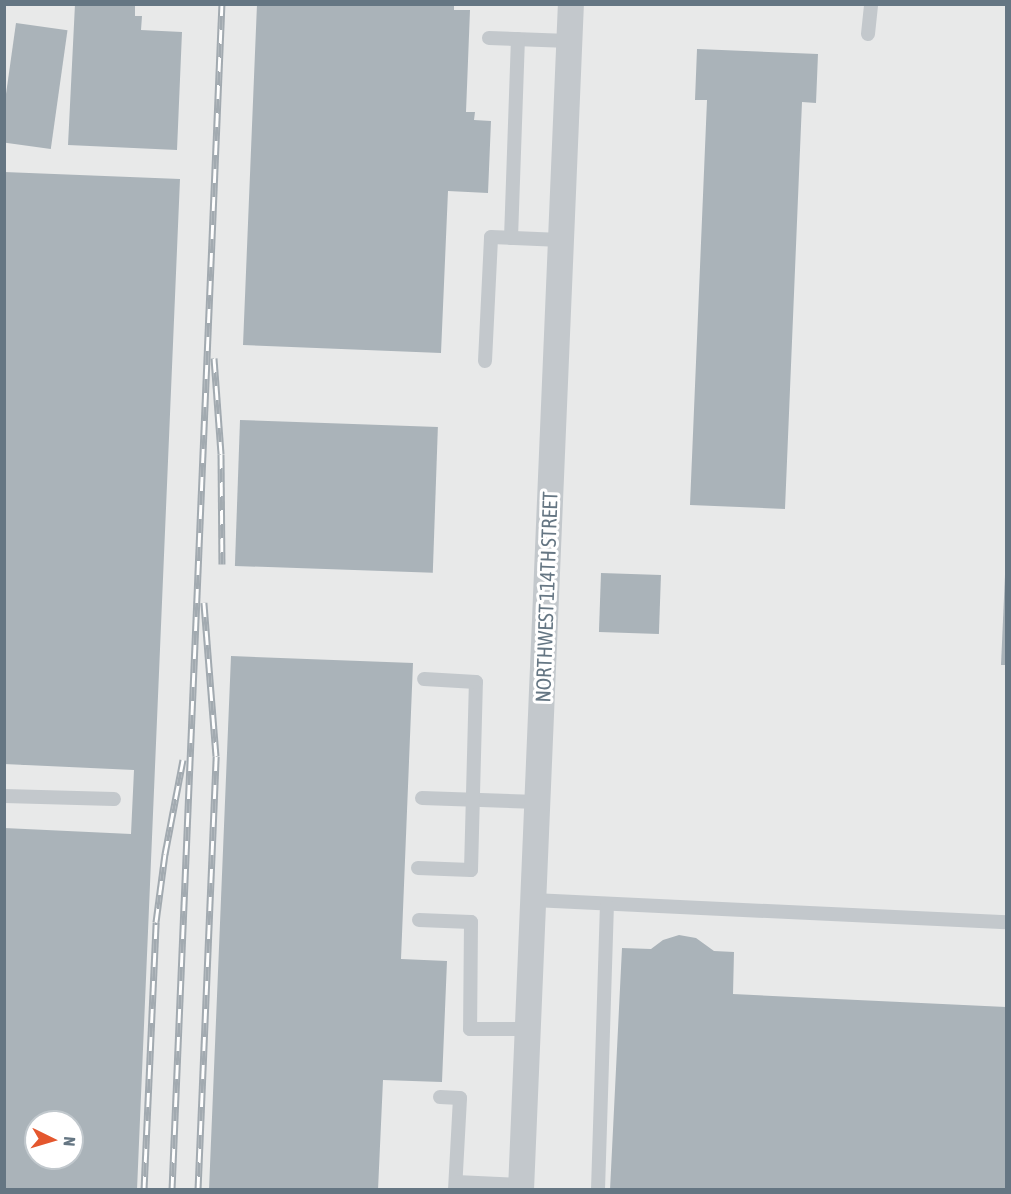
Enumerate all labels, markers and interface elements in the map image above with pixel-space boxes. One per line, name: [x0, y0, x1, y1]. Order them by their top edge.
street label: NORTHWEST 114TH STREET: [530, 491, 562, 703]
north arrow: [24, 1110, 84, 1170]
text: N: [61, 1136, 79, 1147]

